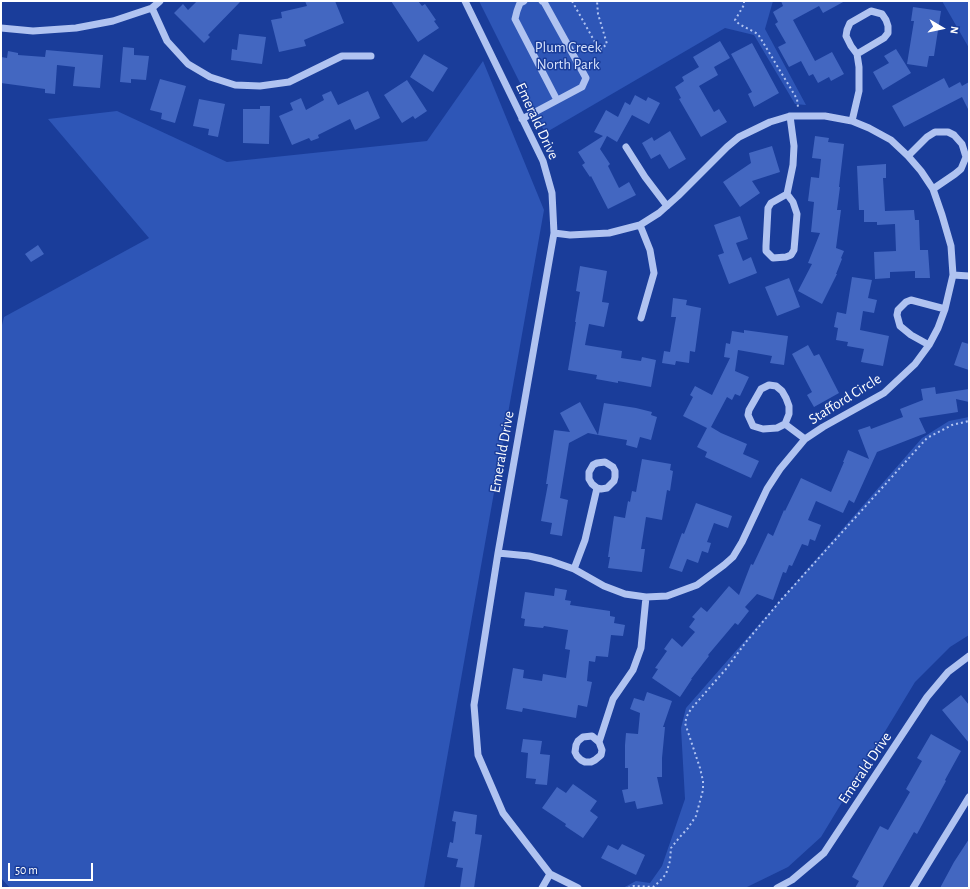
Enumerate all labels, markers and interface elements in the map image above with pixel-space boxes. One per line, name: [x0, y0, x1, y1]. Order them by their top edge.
north arrow: [922, 8, 962, 48]
text: N: [948, 25, 960, 35]
park label: Plum Creek North Park: [535, 38, 601, 73]
street label: Emerald Drive: [511, 80, 563, 162]
street label: Stafford Circle: [805, 370, 885, 428]
street label: Emerald Drive: [486, 410, 518, 494]
street label: Emerald Drive: [834, 729, 896, 807]
scale bar: [10, 855, 95, 881]
text: 50 m: [15, 864, 38, 876]

